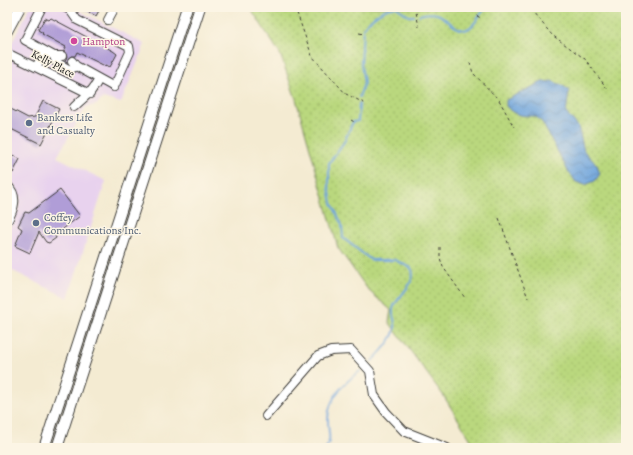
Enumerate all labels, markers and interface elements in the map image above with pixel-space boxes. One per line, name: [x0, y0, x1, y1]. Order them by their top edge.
place label: Hampton: [82, 34, 125, 49]
marker: Hampton: [69, 36, 79, 46]
street label: Kelly Place: [29, 46, 77, 82]
place label: Bankers Life and Casualty: [37, 110, 95, 138]
marker: Bankers Life and Casualty: [24, 118, 34, 128]
place label: Coffey Communications Inc.: [44, 210, 142, 238]
marker: Coffey Communications Inc.: [31, 218, 41, 228]

